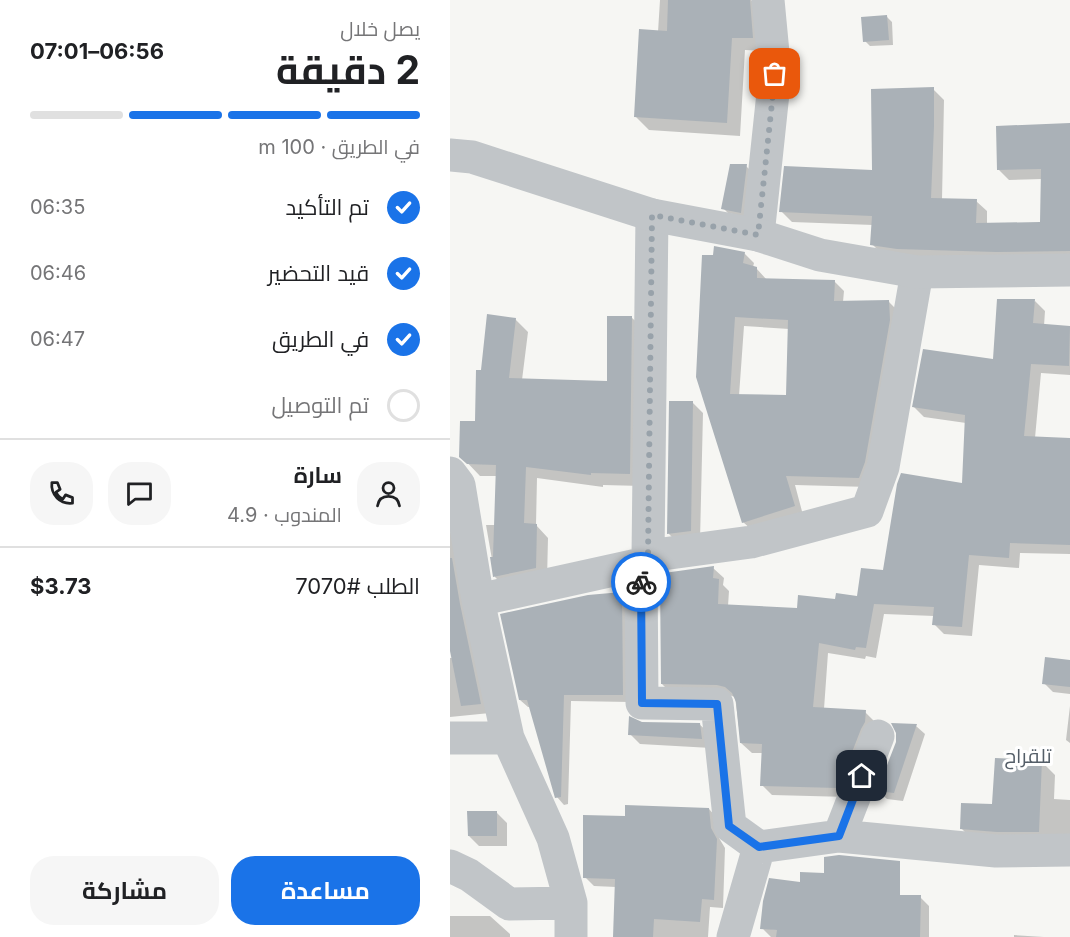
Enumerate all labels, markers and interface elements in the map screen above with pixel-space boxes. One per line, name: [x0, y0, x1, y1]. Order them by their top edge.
text: يصل خلال: [340, 17, 420, 41]
text: 06:56–07:01: [30, 38, 164, 64]
text: 2 دقيقة: [276, 46, 420, 93]
pin: [749, 48, 800, 99]
icon: bag: [758, 57, 791, 90]
text: في الطريق · 100 m: [258, 135, 420, 159]
icon: check: [387, 191, 420, 224]
text: تم التأكيد: [286, 194, 369, 220]
text: 06:35: [30, 195, 85, 219]
icon: check: [387, 257, 420, 290]
text: قيد التحضير: [268, 260, 369, 286]
text: 06:46: [30, 261, 86, 285]
icon: check: [387, 323, 420, 356]
text: في الطريق: [272, 326, 369, 352]
text: 06:47: [30, 327, 85, 351]
text: تم التوصيل: [271, 392, 369, 418]
button: phone: [30, 462, 93, 525]
button: chat: [108, 462, 171, 525]
text: سارة: [294, 462, 342, 488]
button: person: [357, 462, 420, 525]
text: المندوب · 4.9: [227, 503, 342, 527]
courier: [611, 552, 671, 612]
icon: bike: [625, 566, 658, 599]
text: $3.73: [30, 573, 92, 599]
text: الطلب #7070: [295, 573, 420, 599]
district label: تلقراح: [1004, 744, 1052, 770]
pin: [836, 750, 887, 801]
icon: home: [845, 759, 878, 792]
button: مشاركة: [30, 856, 219, 925]
button: مساعدة: [231, 856, 420, 925]

